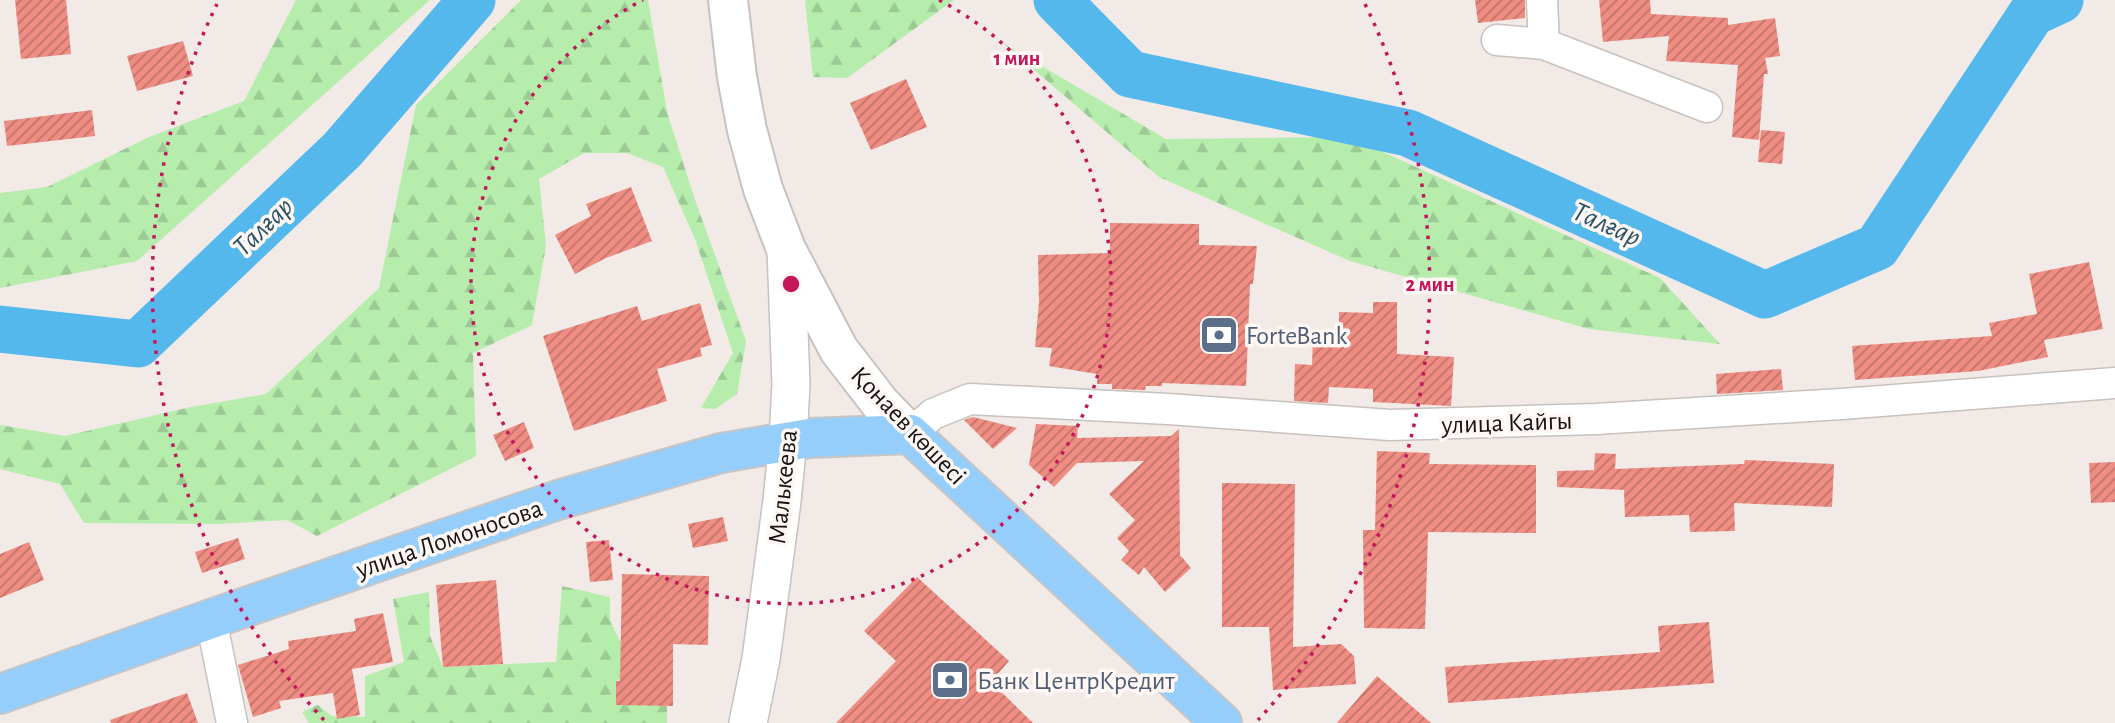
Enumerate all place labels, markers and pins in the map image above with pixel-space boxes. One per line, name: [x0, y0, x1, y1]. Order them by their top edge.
centre of rings: [779, 272, 803, 296]
bank icon: ForteBank: [1198, 314, 1240, 356]
place label: ForteBank: [1246, 323, 1347, 349]
bank icon: Банк ЦентрКредит: [929, 659, 971, 701]
place label: Банк ЦентрКредит: [977, 668, 1175, 694]

